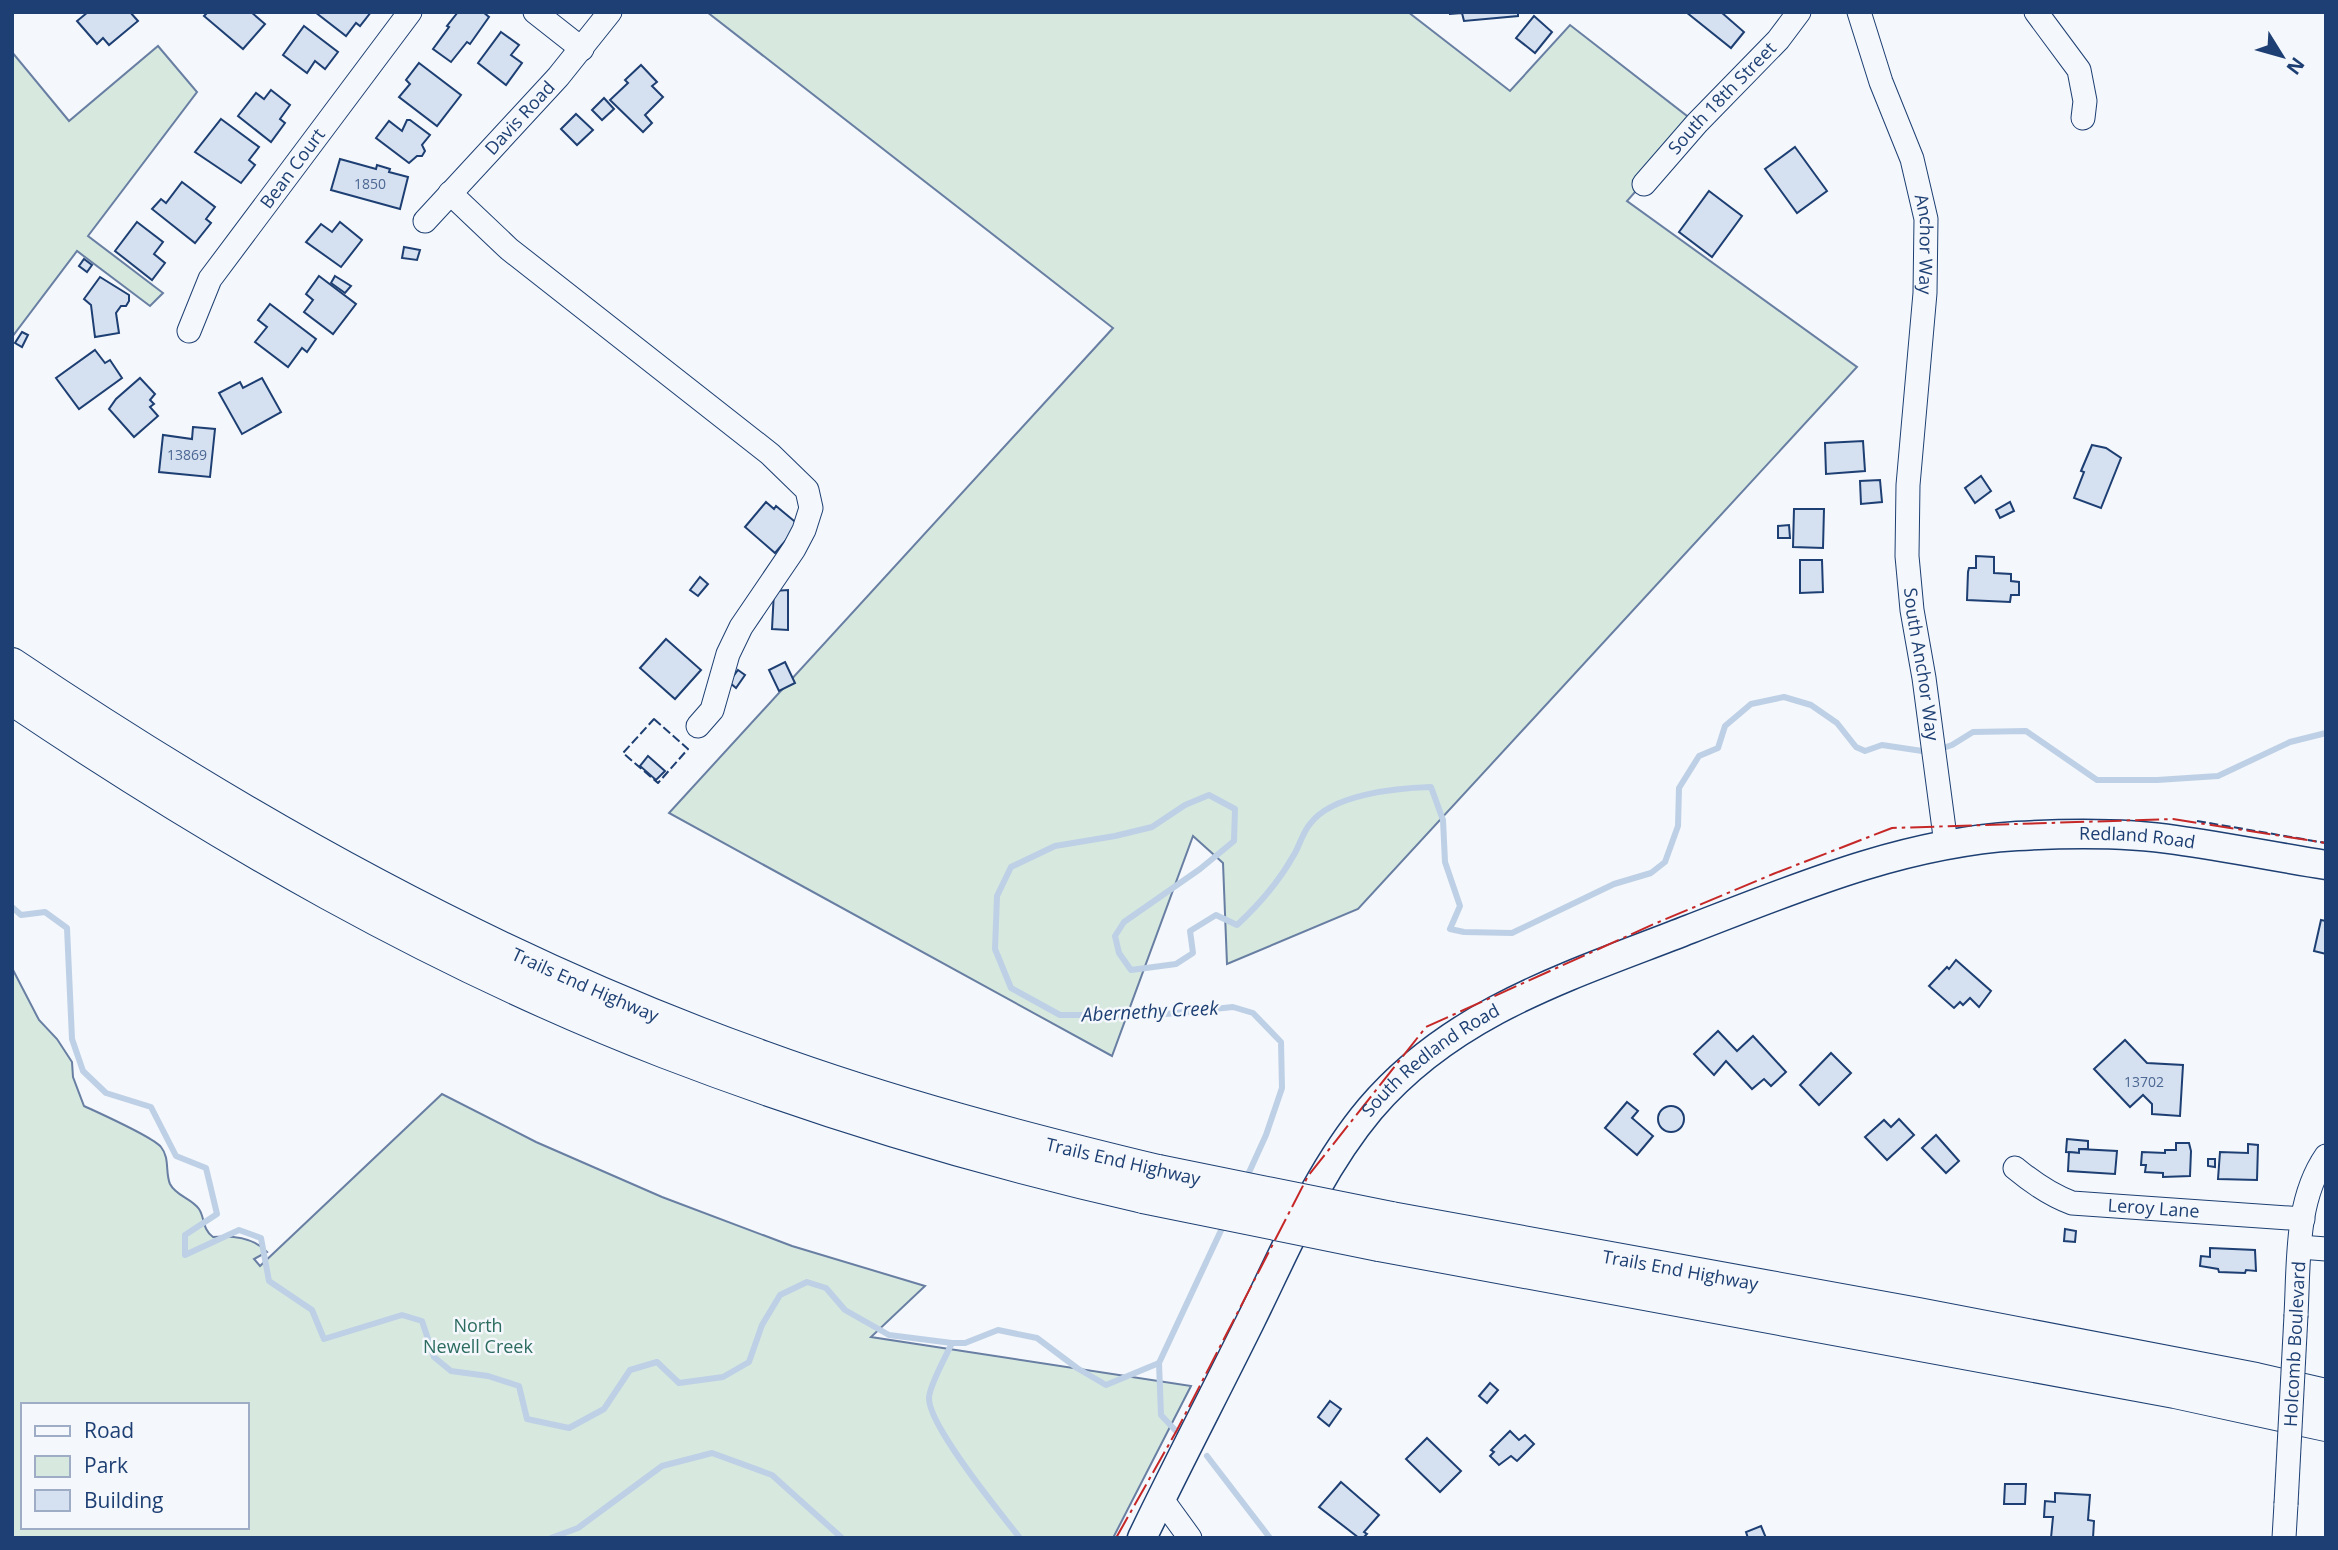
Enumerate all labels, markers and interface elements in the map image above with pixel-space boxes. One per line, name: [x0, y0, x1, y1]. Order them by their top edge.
north arrow: [2247, 21, 2317, 91]
street label: South 18th Street: [1662, 36, 1781, 159]
text: N: [2281, 52, 2311, 80]
street label: Davis Road: [479, 75, 560, 160]
street label: Bean Court: [254, 123, 330, 213]
house number: 1850: [354, 174, 386, 193]
street label: Anchor Way: [1910, 191, 1939, 295]
house number: 13869: [167, 445, 207, 464]
street label: South Anchor Way: [1899, 587, 1945, 743]
street label: Redland Road: [2079, 821, 2197, 854]
street label: Trails End Highway: [508, 941, 663, 1027]
water label: Abernethy Creek: [1079, 994, 1220, 1028]
street label: South Redland Road: [1356, 998, 1503, 1121]
house number: 13702: [2124, 1072, 2164, 1091]
street label: Trails End Highway: [1044, 1132, 1204, 1191]
street label: Leroy Lane: [2107, 1193, 2200, 1223]
street label: Trails End Highway: [1601, 1244, 1761, 1296]
street label: Holcomb Boulevard: [2278, 1260, 2310, 1427]
park label: North Newell Creek: [423, 1313, 533, 1358]
legend: [21, 1403, 248, 1529]
text: Road: [84, 1416, 134, 1444]
text: Park: [84, 1451, 128, 1479]
text: Building: [84, 1486, 163, 1514]

